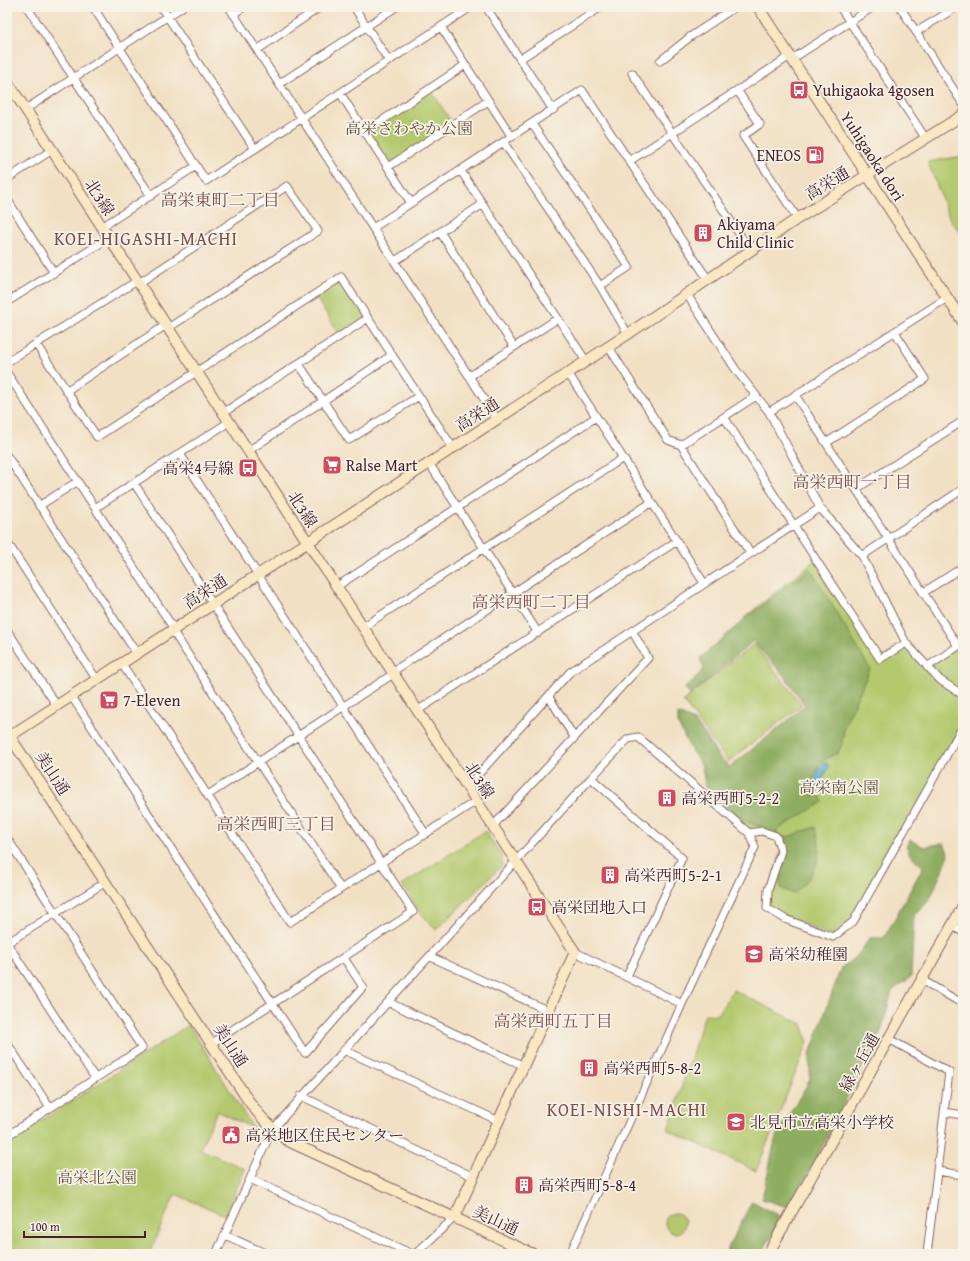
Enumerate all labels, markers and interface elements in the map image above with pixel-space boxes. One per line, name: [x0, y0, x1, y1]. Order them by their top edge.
place label: Yuhigaoka 4gosen: [813, 78, 934, 102]
bus stop icon: Yuhigaoka 4gosen: [788, 79, 810, 101]
street label: Yuhigaoka dori: [835, 107, 911, 206]
park label: 高栄さわやか公園: [345, 116, 473, 140]
place label: ENEOS: [757, 143, 801, 167]
fuel station icon: ENEOS: [804, 144, 826, 166]
street label: 高栄通: [800, 160, 854, 206]
street label: 北3線: [79, 174, 121, 220]
district label: 高栄東町二丁目: [161, 187, 280, 212]
place label: Akiyama Child Clinic: [717, 212, 794, 254]
building icon: Akiyama Child Clinic: [692, 222, 714, 244]
district label: KOEI-HIGASHI-MACHI: [54, 225, 238, 252]
street label: 高栄通: [450, 391, 504, 437]
place label: Ralse Mart: [346, 453, 418, 477]
supermarket icon: Ralse Mart: [321, 454, 343, 476]
place label: 高栄4号線: [162, 456, 234, 480]
bus stop icon: 高栄4号線: [237, 457, 259, 479]
district label: 高栄西町一丁目: [793, 469, 912, 494]
street label: 北3線: [282, 486, 324, 532]
street label: 高栄通: [178, 568, 232, 614]
district label: 高栄西町二丁目: [472, 589, 591, 614]
place label: 7-Eleven: [123, 688, 180, 712]
supermarket icon: 7-Eleven: [98, 689, 120, 711]
street label: 美山通: [30, 746, 76, 800]
street label: 北3線: [459, 757, 501, 803]
park label: 高栄南公園: [799, 775, 879, 799]
place label: 高栄西町5-2-2: [681, 786, 779, 810]
building icon: 高栄西町5-2-2: [656, 787, 678, 809]
district label: 高栄西町三丁目: [217, 811, 336, 836]
place label: 高栄西町5-2-1: [624, 863, 722, 887]
building icon: 高栄西町5-2-1: [599, 864, 621, 886]
place label: 高栄団地入口: [551, 895, 647, 919]
bus stop icon: 高栄団地入口: [526, 896, 548, 918]
place label: 高栄幼稚園: [768, 942, 848, 966]
school or university icon: 高栄幼稚園: [743, 943, 765, 965]
district label: 高栄西町五丁目: [494, 1008, 613, 1033]
street label: 美山通: [208, 1018, 254, 1072]
street label: 緑ヶ丘通: [833, 1028, 885, 1096]
place label: 高栄西町5-8-2: [603, 1056, 701, 1080]
building icon: 高栄西町5-8-2: [578, 1057, 600, 1079]
district label: KOEI-NISHI-MACHI: [547, 1096, 707, 1123]
place label: 北見市立高栄小学校: [750, 1110, 894, 1134]
school or university icon: 北見市立高栄小学校: [725, 1111, 747, 1133]
place label: 高栄地区住民センター: [245, 1123, 404, 1147]
public building icon: 高栄地区住民センター: [220, 1124, 242, 1146]
park label: 高栄北公園: [57, 1165, 137, 1189]
place label: 高栄西町5-8-4: [538, 1173, 636, 1197]
building icon: 高栄西町5-8-4: [513, 1174, 535, 1196]
street label: 美山通: [469, 1199, 523, 1241]
scale bar: [24, 1213, 145, 1239]
text: 100 m: [30, 1218, 60, 1235]

